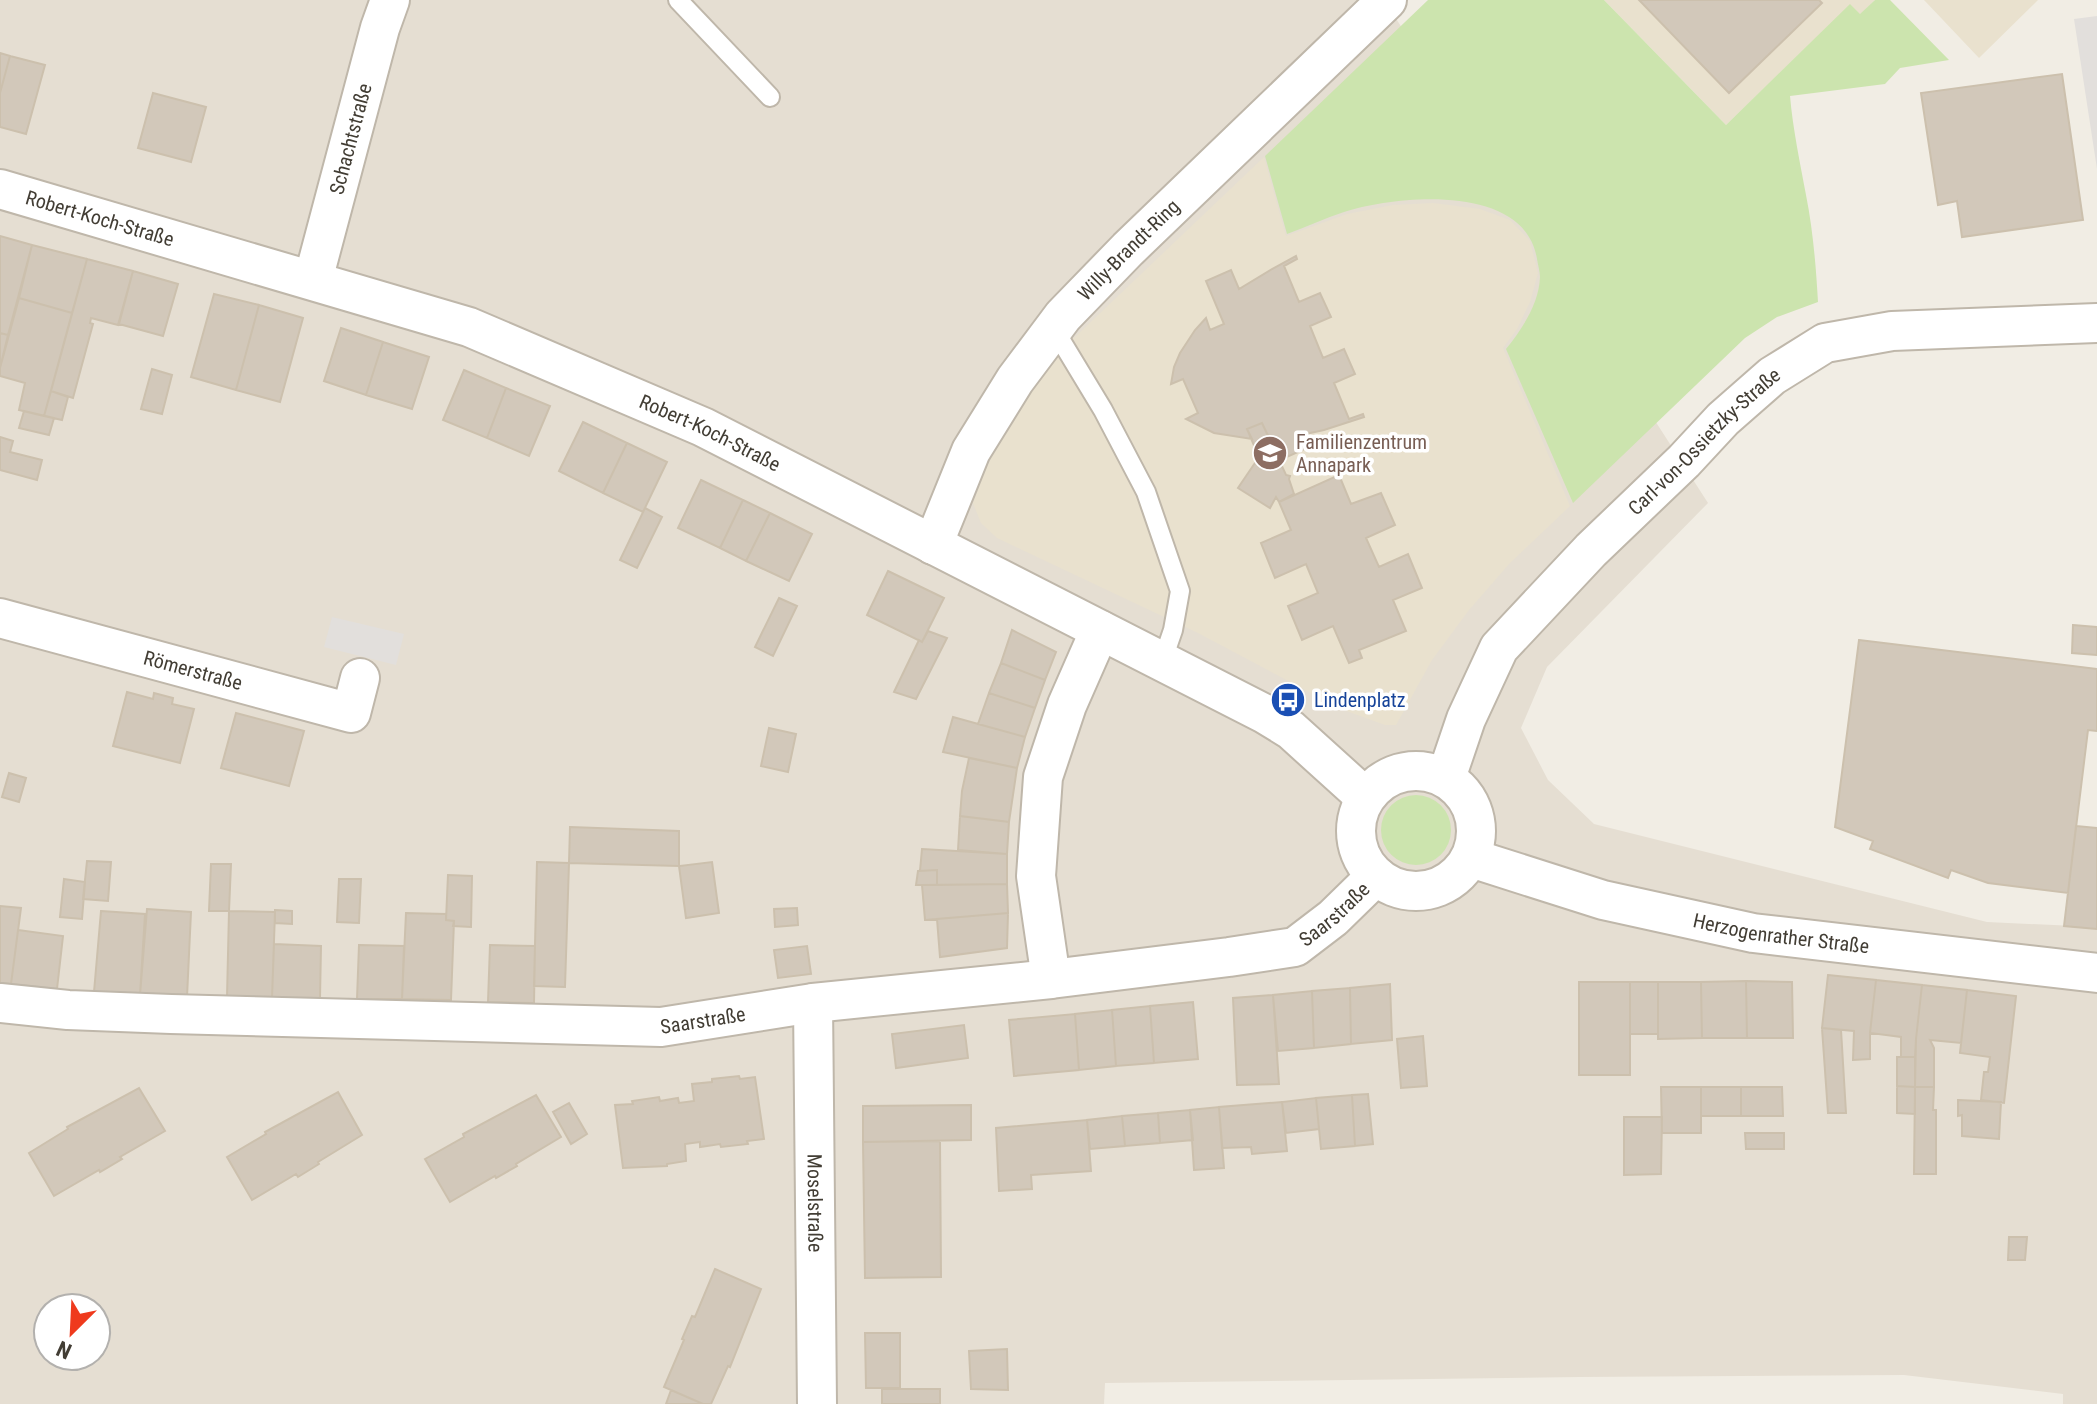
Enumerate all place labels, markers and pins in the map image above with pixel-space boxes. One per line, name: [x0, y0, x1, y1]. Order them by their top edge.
place label: Familienzentrum Annapark: [1296, 430, 1427, 477]
school or university icon: Familienzentrum Annapark: [1251, 434, 1289, 472]
bus stop icon: Lindenplatz: [1269, 681, 1307, 719]
place label: Lindenplatz: [1314, 688, 1406, 712]

